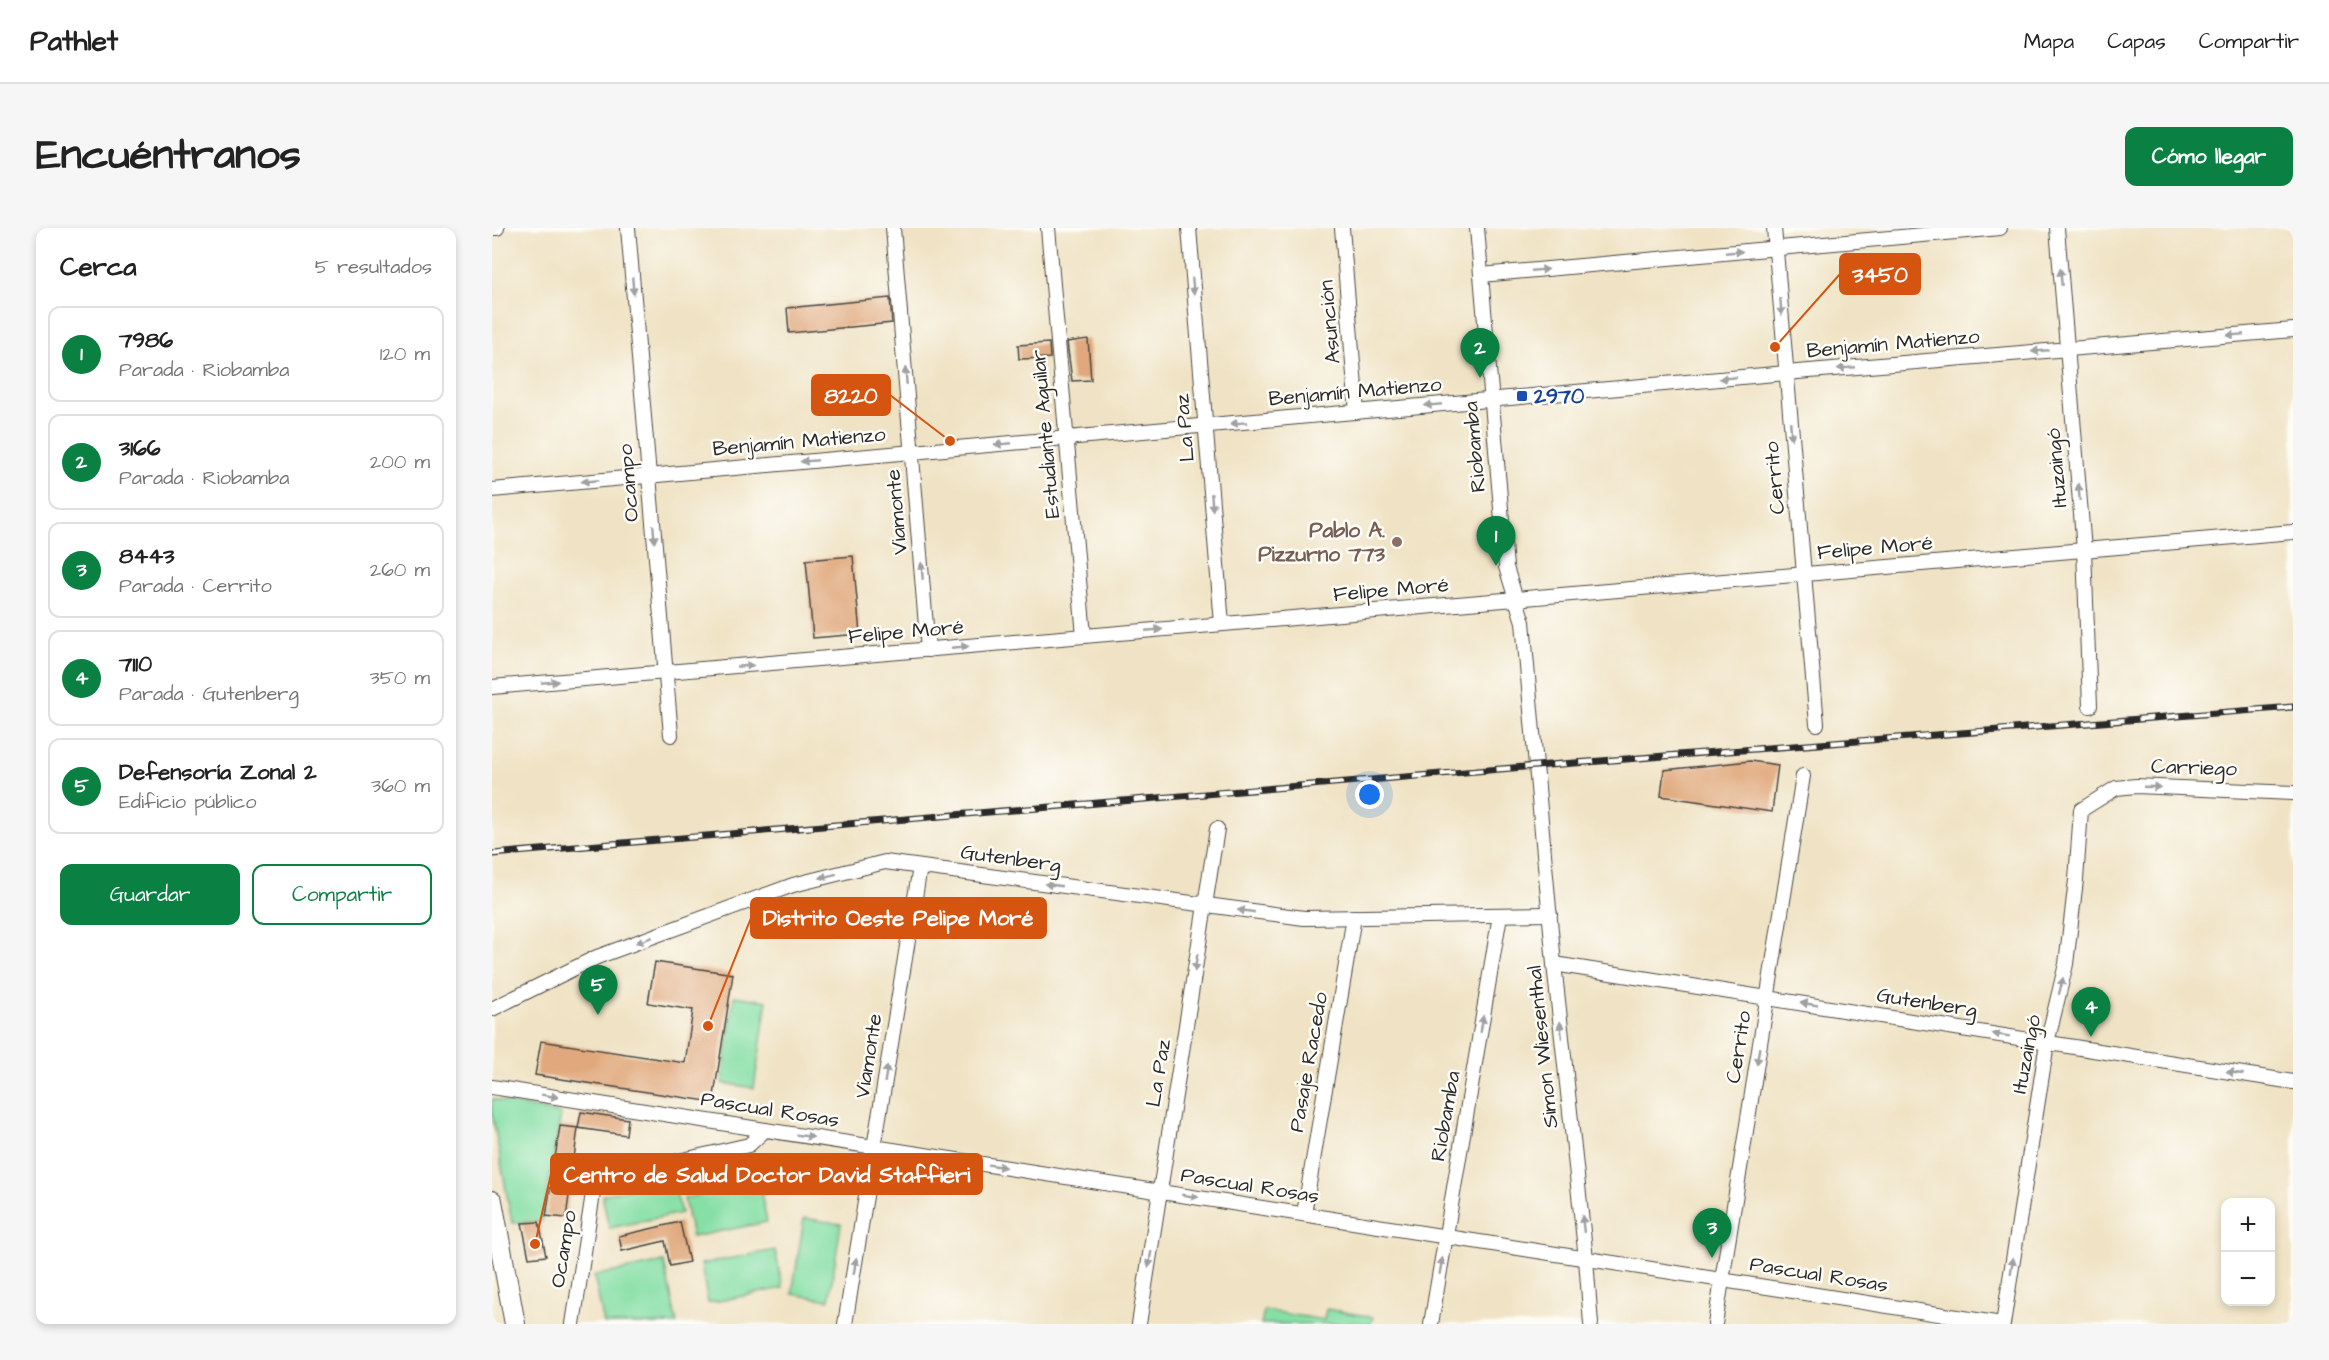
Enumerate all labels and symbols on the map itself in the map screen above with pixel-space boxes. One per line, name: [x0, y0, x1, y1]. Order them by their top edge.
one-way arrow: [1724, 247, 1743, 257]
callout: 3450: [1840, 254, 1920, 294]
text: 3450: [1851, 260, 1908, 291]
one-way arrow: [1530, 265, 1549, 275]
one-way arrow: [2056, 267, 2066, 286]
one-way arrow: [628, 277, 637, 296]
one-way arrow: [1189, 277, 1198, 296]
street label: Asunción: [1311, 279, 1348, 365]
one-way arrow: [1776, 298, 1786, 317]
street label: Benjamín Matienzo: [1805, 321, 1981, 366]
pin: 2: [1460, 328, 1500, 378]
one-way arrow: [2225, 330, 2244, 340]
one-way arrow: [2031, 347, 2050, 356]
street label: Estudiante Aguilar: [1024, 348, 1069, 520]
one-way arrow: [1837, 363, 1856, 373]
one-way arrow: [901, 367, 910, 386]
street label: Benjamín Matienzo: [1267, 369, 1443, 414]
one-way arrow: [1718, 373, 1737, 383]
callout: 8220: [812, 375, 890, 415]
text: 8220: [824, 381, 878, 412]
place label: 2970: [1533, 382, 1584, 411]
marker: 2970: [1515, 389, 1529, 403]
street label: La Paz: [1167, 392, 1202, 463]
one-way arrow: [1424, 400, 1443, 410]
street label: Riobamba: [1456, 400, 1493, 494]
one-way arrow: [1229, 418, 1248, 427]
street label: Benjamín Matienzo: [711, 419, 887, 464]
one-way arrow: [1787, 422, 1796, 441]
street label: Ituzaingó: [2039, 427, 2076, 509]
one-way arrow: [993, 439, 1012, 449]
street label: Cerrito: [1757, 440, 1792, 516]
street label: Ocampo: [611, 443, 647, 523]
one-way arrow: [799, 456, 818, 466]
street label: Viamonte: [878, 468, 915, 556]
one-way arrow: [581, 476, 600, 486]
one-way arrow: [2075, 482, 2084, 501]
one-way arrow: [1207, 492, 1217, 511]
place label: Pablo A. Pizzurno 773: [1258, 516, 1385, 569]
pin: 1: [1476, 516, 1516, 566]
one-way arrow: [649, 524, 658, 543]
street label: Felipe Moré: [1816, 528, 1934, 568]
marker: Pablo A. Pizzurno 773: [1390, 535, 1404, 549]
one-way arrow: [917, 561, 926, 580]
street label: Felipe Moré: [1332, 570, 1450, 610]
street label: Felipe Moré: [847, 612, 965, 652]
one-way arrow: [1145, 625, 1164, 635]
one-way arrow: [950, 642, 969, 652]
one-way arrow: [735, 661, 754, 671]
one-way arrow: [541, 677, 560, 687]
street label: Carriego: [2150, 752, 2238, 785]
your location: [1355, 780, 1384, 809]
one-way arrow: [2143, 782, 2162, 791]
street label: Gutenberg: [959, 837, 1063, 882]
one-way arrow: [819, 872, 837, 882]
one-way arrow: [1043, 880, 1062, 889]
callout: Distrito Oeste Pelipe Moré: [751, 898, 1046, 938]
text: Distrito Oeste Pelipe Moré: [763, 903, 1033, 934]
one-way arrow: [1237, 906, 1256, 915]
one-way arrow: [635, 935, 653, 945]
one-way arrow: [1192, 954, 1201, 973]
street label: Simon Wiesenthal: [1520, 964, 1565, 1130]
pin: 5: [578, 966, 618, 1015]
one-way arrow: [2057, 977, 2067, 995]
street label: Gutenberg: [1874, 980, 1979, 1027]
pin: 4: [2072, 988, 2110, 1037]
street label: Pasaje Racedo: [1282, 990, 1335, 1134]
one-way arrow: [1799, 1000, 1818, 1009]
street label: Cerrito: [1718, 1009, 1759, 1085]
street label: Viamonte: [847, 1012, 890, 1101]
street label: Ituzaingó: [2005, 1012, 2050, 1096]
one-way arrow: [1478, 1014, 1487, 1033]
one-way arrow: [1557, 1020, 1566, 1039]
one-way arrow: [1992, 1031, 2011, 1040]
street label: La Paz: [1139, 1037, 1178, 1109]
one-way arrow: [1753, 1046, 1762, 1065]
one-way arrow: [882, 1064, 891, 1083]
street label: Riobamba: [1423, 1068, 1468, 1164]
one-way arrow: [2226, 1068, 2245, 1077]
street label: Pascual Rosas: [699, 1084, 841, 1135]
one-way arrow: [540, 1091, 559, 1100]
one-way arrow: [795, 1131, 814, 1140]
callout: Centro de Salud Doctor David Staffieri: [551, 1154, 982, 1194]
text: Centro de Salud Doctor David Staffieri: [564, 1160, 971, 1191]
street label: Pascual Rosas: [1179, 1160, 1321, 1211]
one-way arrow: [988, 1162, 1007, 1171]
one-way arrow: [1181, 1192, 1200, 1201]
street label: Ocampo: [543, 1208, 585, 1290]
pin: 3: [1692, 1208, 1732, 1258]
one-way arrow: [1578, 1214, 1587, 1233]
street label: Pascual Rosas: [1748, 1249, 1890, 1300]
one-way arrow: [1145, 1250, 1154, 1269]
one-way arrow: [851, 1257, 860, 1276]
one-way arrow: [1436, 1257, 1445, 1276]
one-way arrow: [2008, 1257, 2017, 1276]

